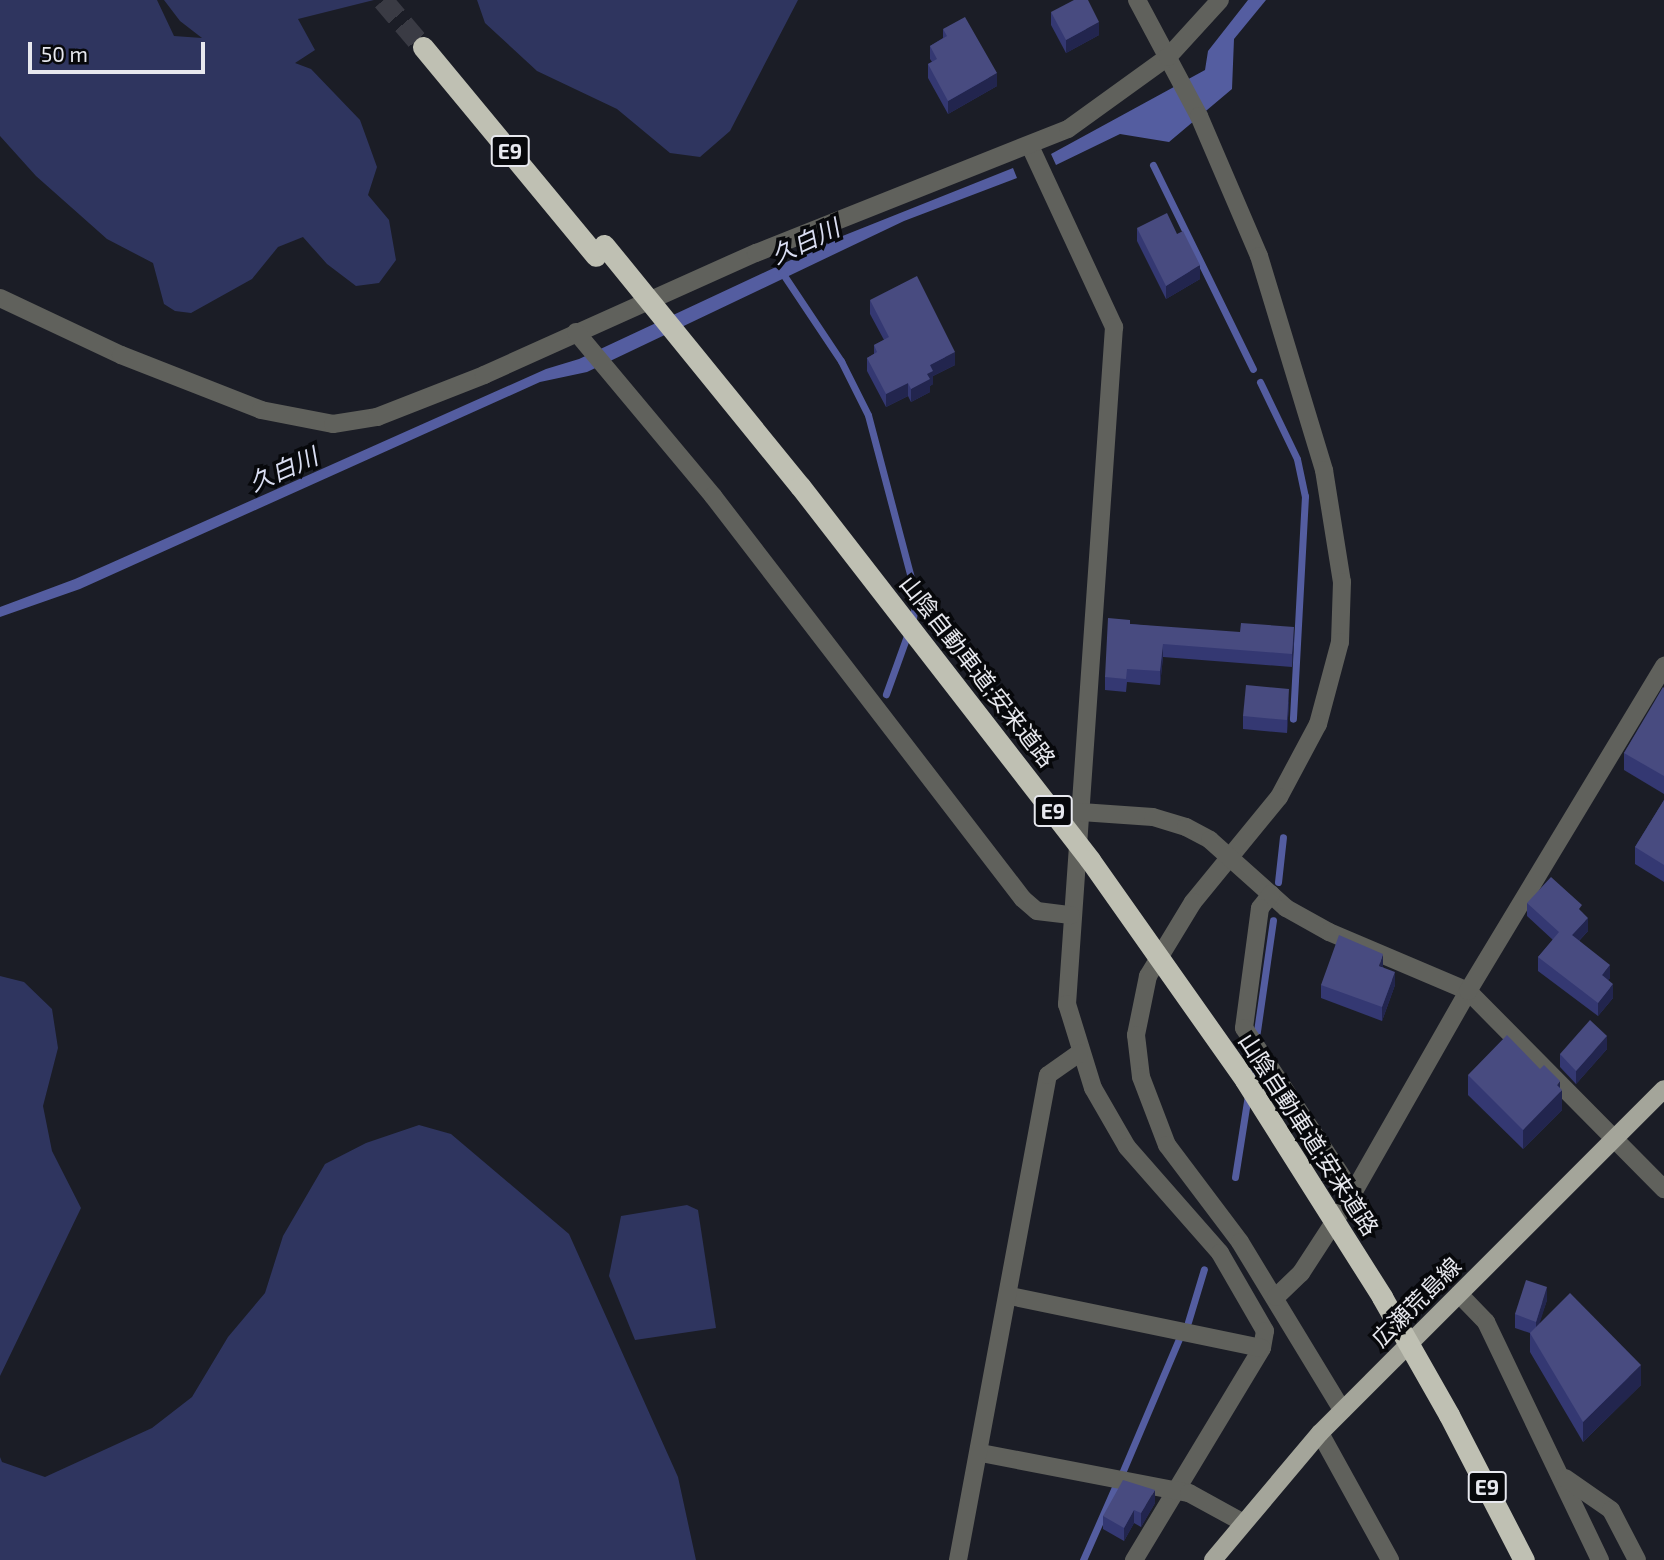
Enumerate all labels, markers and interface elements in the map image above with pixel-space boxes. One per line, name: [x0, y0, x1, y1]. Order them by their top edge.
scale bar: [32, 28, 208, 72]
text: 50 m: [41, 41, 88, 66]
road number: E9: [489, 134, 531, 168]
water label: 久白川: [766, 213, 844, 269]
water label: 久白川: [244, 441, 322, 497]
street label: 山陰自動車道;安来道路: [895, 570, 1061, 772]
road number: E9: [1032, 794, 1074, 828]
street label: 山陰自動車道;安来道路: [1233, 1028, 1385, 1240]
street label: 広瀬荒島線: [1366, 1252, 1466, 1352]
road number: E9: [1466, 1470, 1508, 1504]

